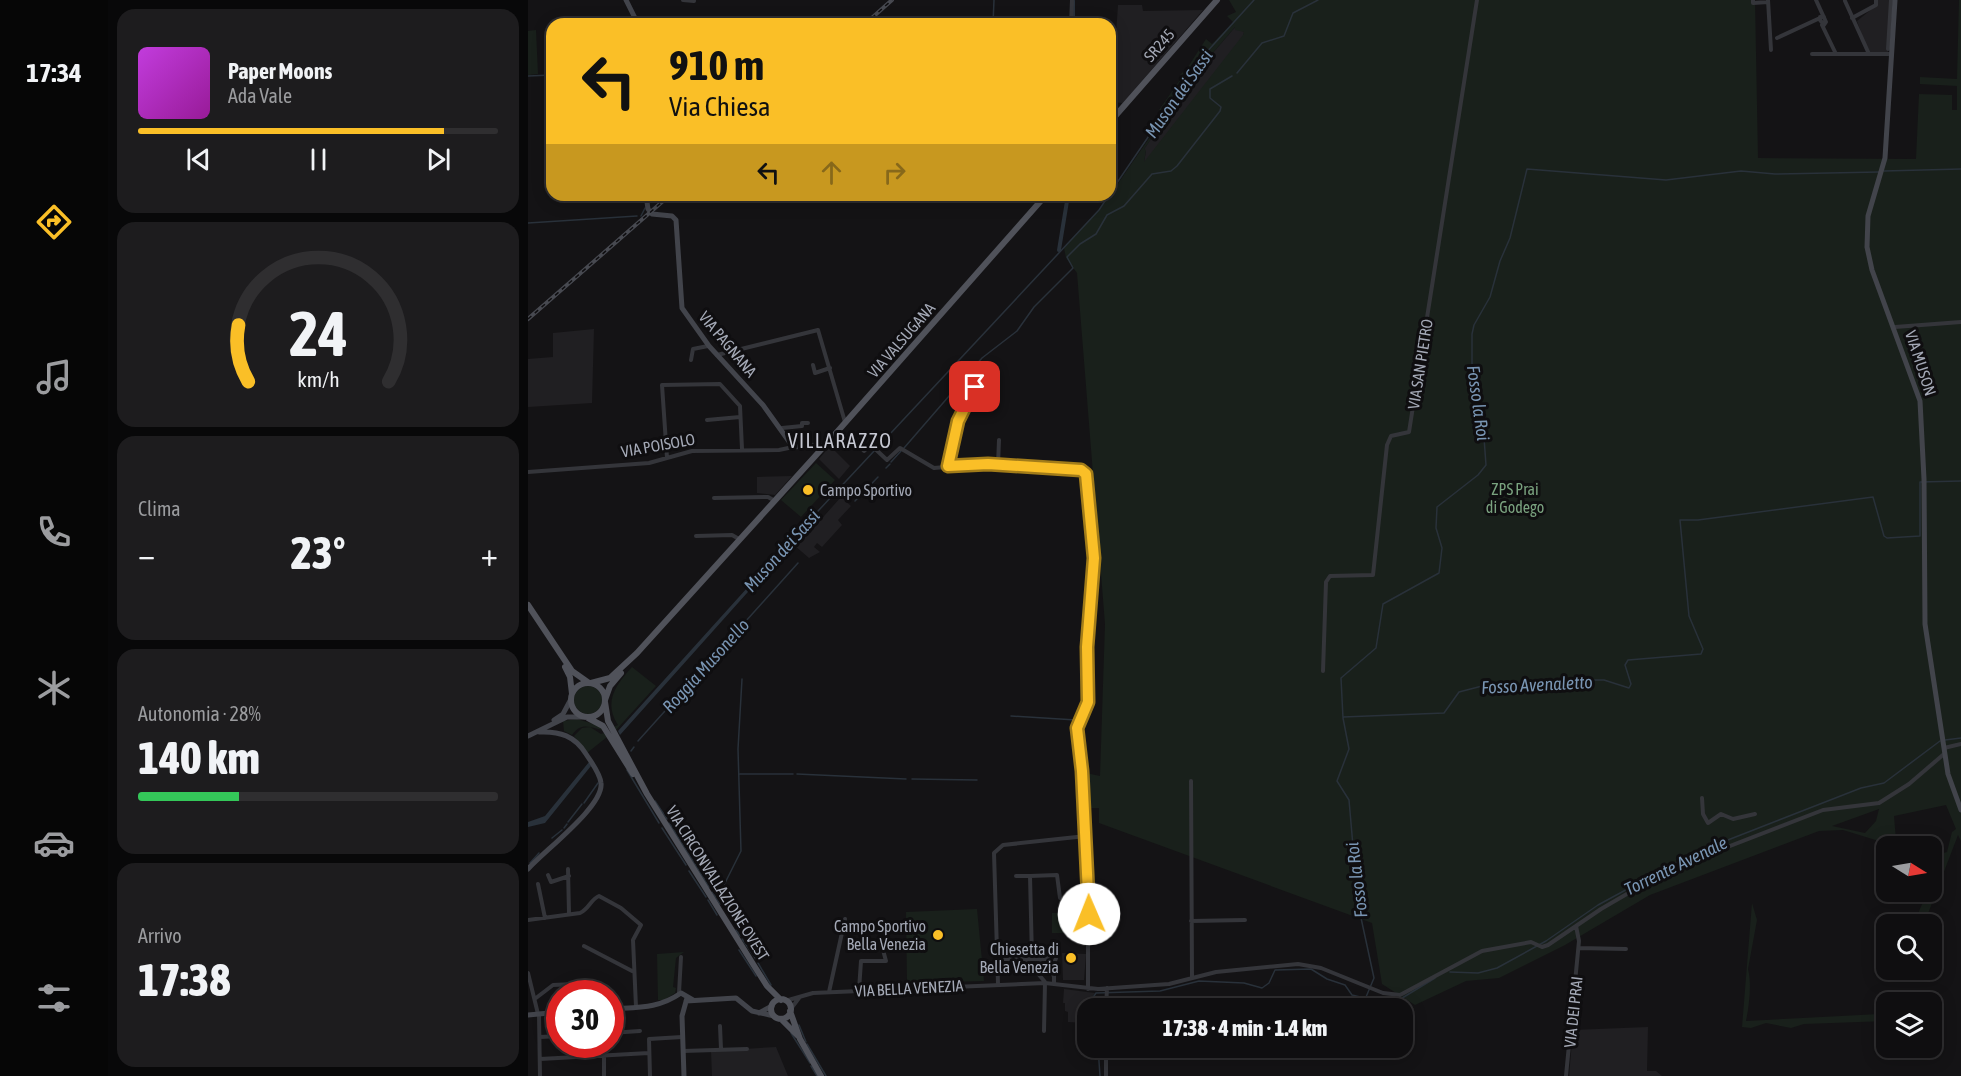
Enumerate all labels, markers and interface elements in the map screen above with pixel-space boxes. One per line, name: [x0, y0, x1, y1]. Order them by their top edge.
street label: SR245: [1140, 25, 1178, 65]
text: 910 m: [669, 41, 764, 89]
icon: left: [570, 42, 648, 120]
water label: Muson dei Sassi: [1140, 46, 1217, 142]
text: 17:34: [26, 57, 82, 88]
text: Paper Moons: [228, 58, 332, 84]
text: Ada Vale: [228, 84, 292, 107]
text: Via Chiesa: [669, 91, 771, 122]
icon: previous: [182, 143, 215, 176]
icon: pause: [302, 143, 335, 176]
icon: next: [422, 143, 455, 176]
icon: left: [752, 156, 785, 189]
icon: ahead: [815, 156, 848, 189]
icon: right: [878, 156, 911, 189]
icon: directions: [33, 201, 75, 243]
text: 24: [289, 298, 347, 369]
street label: VIA VALSUGANA: [864, 299, 938, 381]
street label: VIA PAGNANA: [695, 308, 761, 381]
street label: VIA SAN PIETRO: [1404, 318, 1436, 410]
street label: VIA MUSON: [1902, 328, 1940, 398]
icon: music: [33, 356, 75, 398]
pin: [949, 361, 1000, 412]
water label: Fosso la Roi: [1463, 364, 1494, 442]
text: km/h: [297, 367, 339, 392]
icon: arrive: [958, 370, 991, 403]
district label: VILLARAZZO: [788, 429, 892, 452]
street label: VIA POISOLO: [620, 430, 696, 460]
park label: ZPS Prai di Godego: [1486, 480, 1544, 517]
place label: Campo Sportivo: [820, 481, 912, 500]
marker: Campo Sportivo: [801, 483, 815, 497]
text: Clima: [138, 497, 181, 520]
water label: Muson dei Sassi: [739, 505, 824, 596]
icon: phone: [33, 511, 75, 553]
text: 23°: [291, 527, 345, 579]
text: −: [138, 535, 155, 573]
text: +: [481, 535, 498, 573]
water label: Roggia Musonello: [658, 614, 753, 717]
icon: climate: [33, 667, 75, 709]
water label: Fosso Avenaletto: [1481, 671, 1593, 698]
text: Autonomia · 28%: [138, 702, 261, 725]
text: 140 km: [138, 732, 260, 784]
street label: VIA CIRCONVALLAZIONE OVEST: [663, 802, 773, 964]
icon: car: [33, 822, 75, 864]
water label: Torrente Avenale: [1621, 832, 1731, 900]
north arrow: [1876, 836, 1942, 902]
map controls: [1876, 836, 1942, 1058]
water label: Fosso la Roi: [1341, 841, 1372, 919]
position arrow: [1057, 882, 1121, 946]
button: search: [1876, 914, 1942, 980]
place label: Campo Sportivo Bella Venezia: [834, 917, 926, 953]
text: Arrivo: [138, 924, 182, 947]
marker: Campo Sportivo Bella Venezia: [931, 928, 945, 942]
place label: Chiesetta di Bella Venezia: [980, 940, 1059, 976]
marker: Chiesetta di Bella Venezia: [1064, 951, 1078, 965]
text: 17:38: [138, 954, 231, 1006]
street label: VIA DEI PRAI: [1560, 975, 1586, 1049]
street label: VIA BELLA VENEZIA: [854, 976, 964, 1000]
icon: filters: [33, 977, 75, 1019]
speed limit sign: 30: [546, 980, 624, 1058]
button: layers: [1876, 992, 1942, 1058]
text: 17:38 · 4 min · 1.4 km: [1163, 1015, 1327, 1041]

